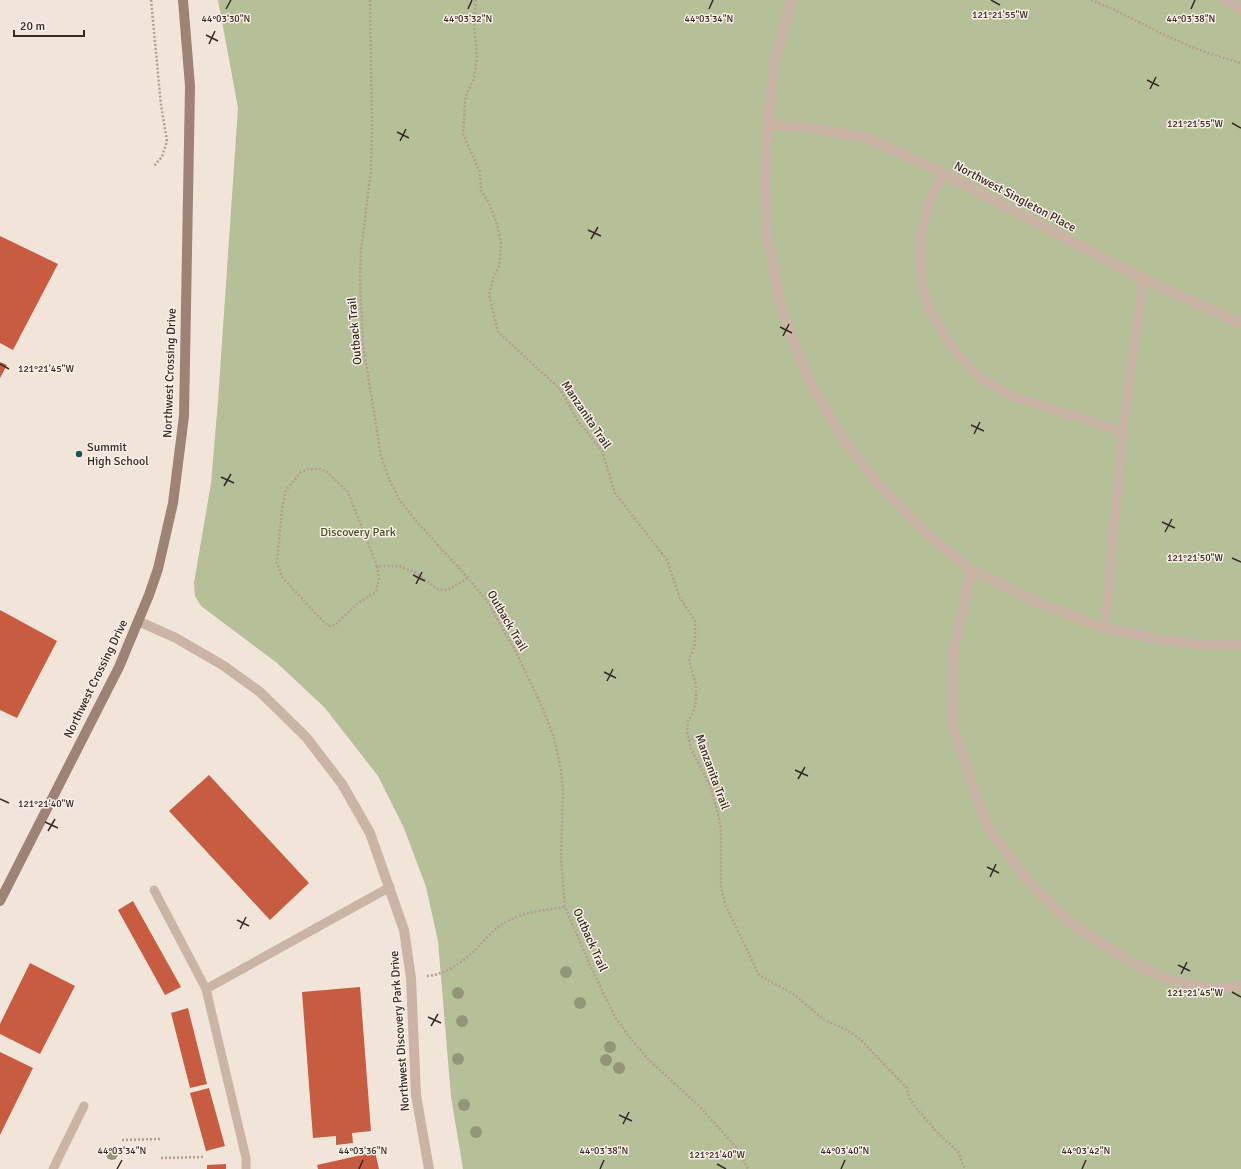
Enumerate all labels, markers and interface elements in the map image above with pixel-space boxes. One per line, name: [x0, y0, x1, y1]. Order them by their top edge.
text: 121°21'55"W: [972, 9, 1028, 21]
scale bar: [14, 12, 84, 38]
text: 44°03'30"N: [202, 13, 250, 25]
text: 44°03'32"N: [444, 13, 492, 25]
text: 44°03'34"N: [685, 13, 733, 25]
text: 44°03'38"N: [1167, 13, 1215, 25]
text: 20 m: [20, 19, 45, 34]
text: 121°21'55"W: [1167, 118, 1223, 130]
street label: Northwest Singleton Place: [951, 158, 1079, 236]
street label: Outback Trail: [345, 296, 365, 365]
street label: Northwest Crossing Drive: [160, 308, 180, 438]
text: 121°21'45"W: [18, 363, 74, 375]
street label: Manzanita Trail: [558, 378, 615, 452]
place label: Summit High School: [87, 440, 149, 469]
marker: Summit High School: [74, 449, 84, 459]
park label: Discovery Park: [320, 525, 396, 540]
text: 121°21'50"W: [1167, 552, 1223, 564]
street label: Outback Trail: [484, 588, 531, 655]
street label: Northwest Crossing Drive: [61, 617, 131, 741]
street label: Manzanita Trail: [691, 732, 733, 812]
text: 121°21'40"W: [18, 798, 74, 810]
street label: Outback Trail: [569, 906, 611, 974]
street label: Northwest Discovery Park Drive: [387, 950, 413, 1112]
text: 121°21'45"W: [1167, 987, 1223, 999]
text: 44°03'34"N: [98, 1145, 146, 1157]
text: 44°03'36"N: [339, 1145, 387, 1157]
text: 44°03'38"N: [580, 1145, 628, 1157]
text: 44°03'40"N: [821, 1145, 869, 1157]
text: 44°03'42"N: [1062, 1145, 1110, 1157]
text: 121°21'40"W: [689, 1149, 745, 1161]

